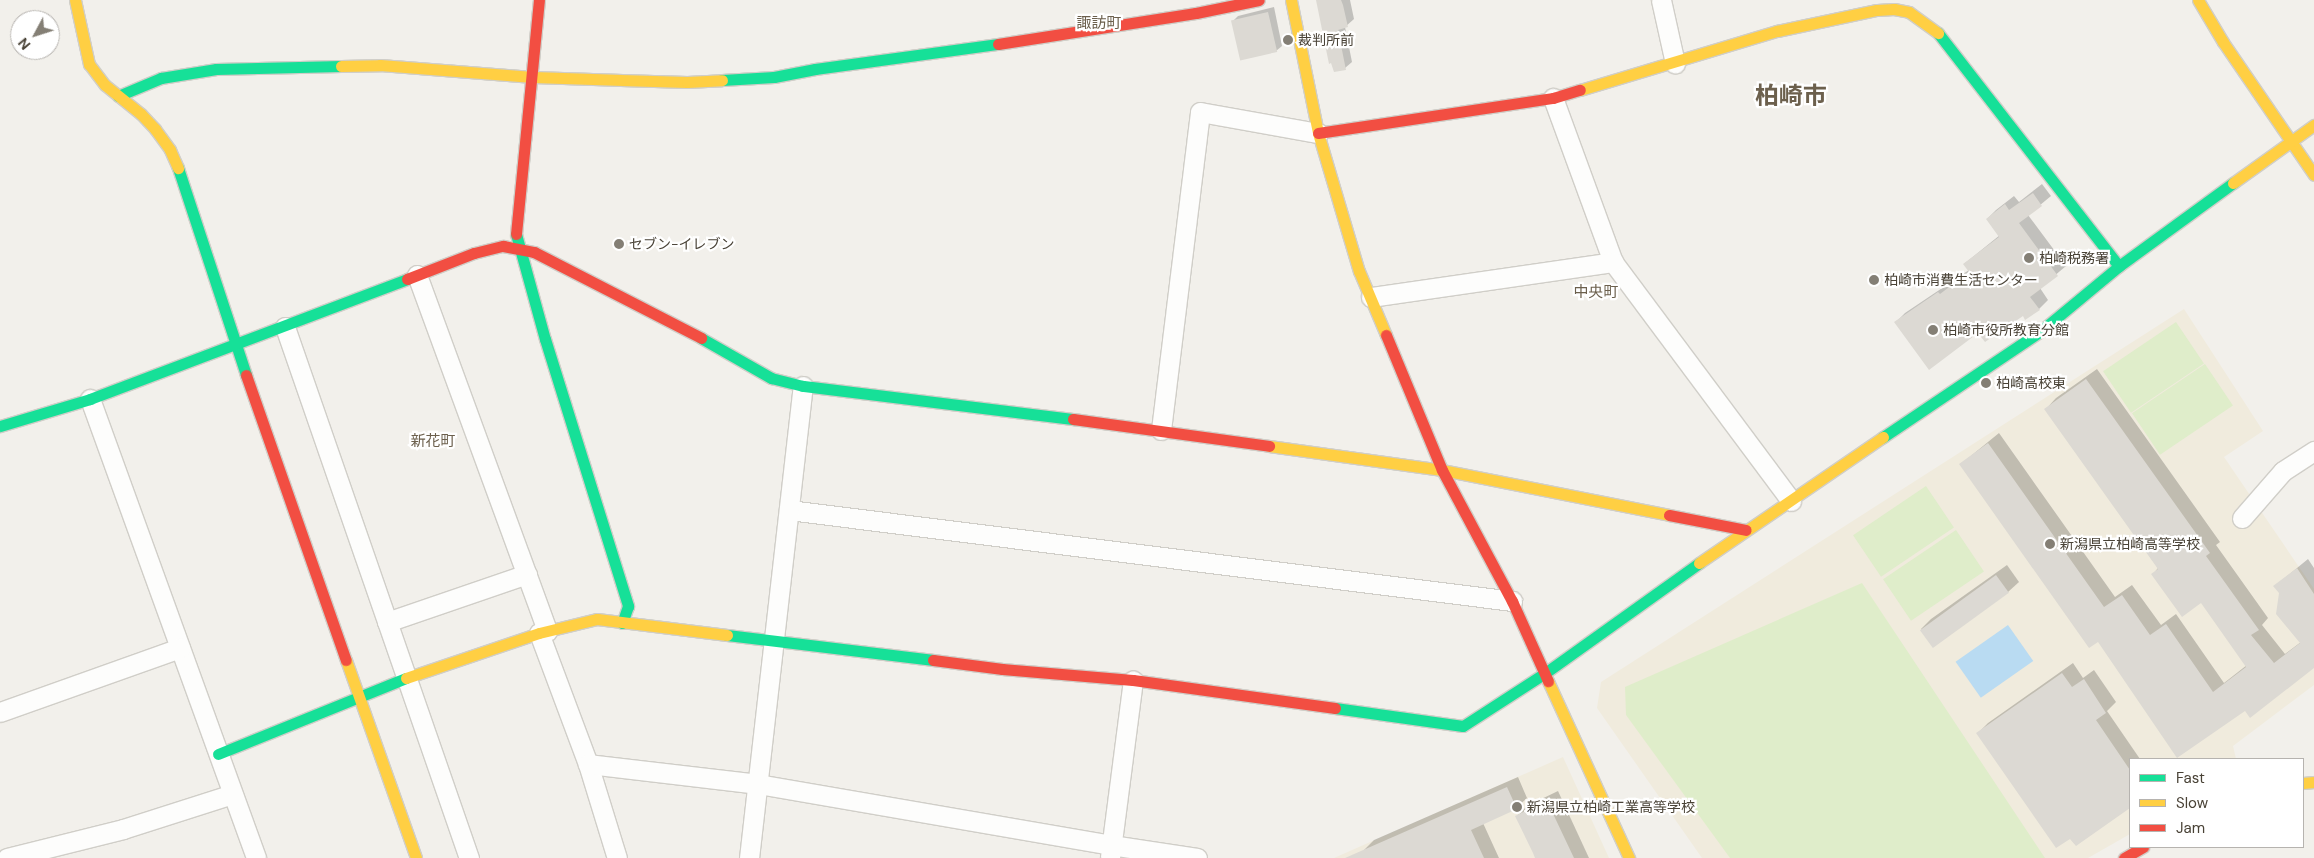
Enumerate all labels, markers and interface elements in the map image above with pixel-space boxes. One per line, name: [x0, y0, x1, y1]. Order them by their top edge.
north arrow: [10, 10, 60, 60]
district label: 諏訪町: [1077, 15, 1121, 33]
place label: 裁判所前: [1298, 32, 1354, 48]
text: N: [14, 34, 34, 54]
marker: 裁判所前: [1282, 34, 1294, 46]
district label: 柏崎市: [1755, 82, 1827, 110]
place label: セブン-イレブン: [629, 236, 735, 252]
marker: セブン-イレブン: [613, 238, 625, 250]
place label: 柏崎税務署: [2039, 250, 2109, 266]
marker: 柏崎税務署: [2023, 252, 2035, 264]
place label: 柏崎市消費生活センター: [1884, 272, 2038, 288]
marker: 柏崎市消費生活センター: [1868, 274, 1880, 286]
district label: 中央町: [1574, 284, 1618, 302]
place label: 柏崎市役所教育分館: [1943, 322, 2069, 338]
marker: 柏崎市役所教育分館: [1927, 324, 1939, 336]
place label: 柏崎高校東: [1996, 375, 2066, 391]
marker: 柏崎高校東: [1980, 377, 1992, 389]
district label: 新花町: [411, 433, 455, 451]
place label: 新潟県立柏崎高等学校: [2060, 536, 2200, 552]
marker: 新潟県立柏崎高等学校: [2044, 538, 2056, 550]
legend: [2129, 758, 2304, 848]
text: Fast: [2176, 768, 2205, 788]
text: Slow: [2176, 793, 2208, 813]
place label: 新潟県立柏崎工業高等学校: [1527, 799, 1695, 815]
marker: 新潟県立柏崎工業高等学校: [1511, 801, 1523, 813]
text: Jam: [2176, 818, 2205, 838]

